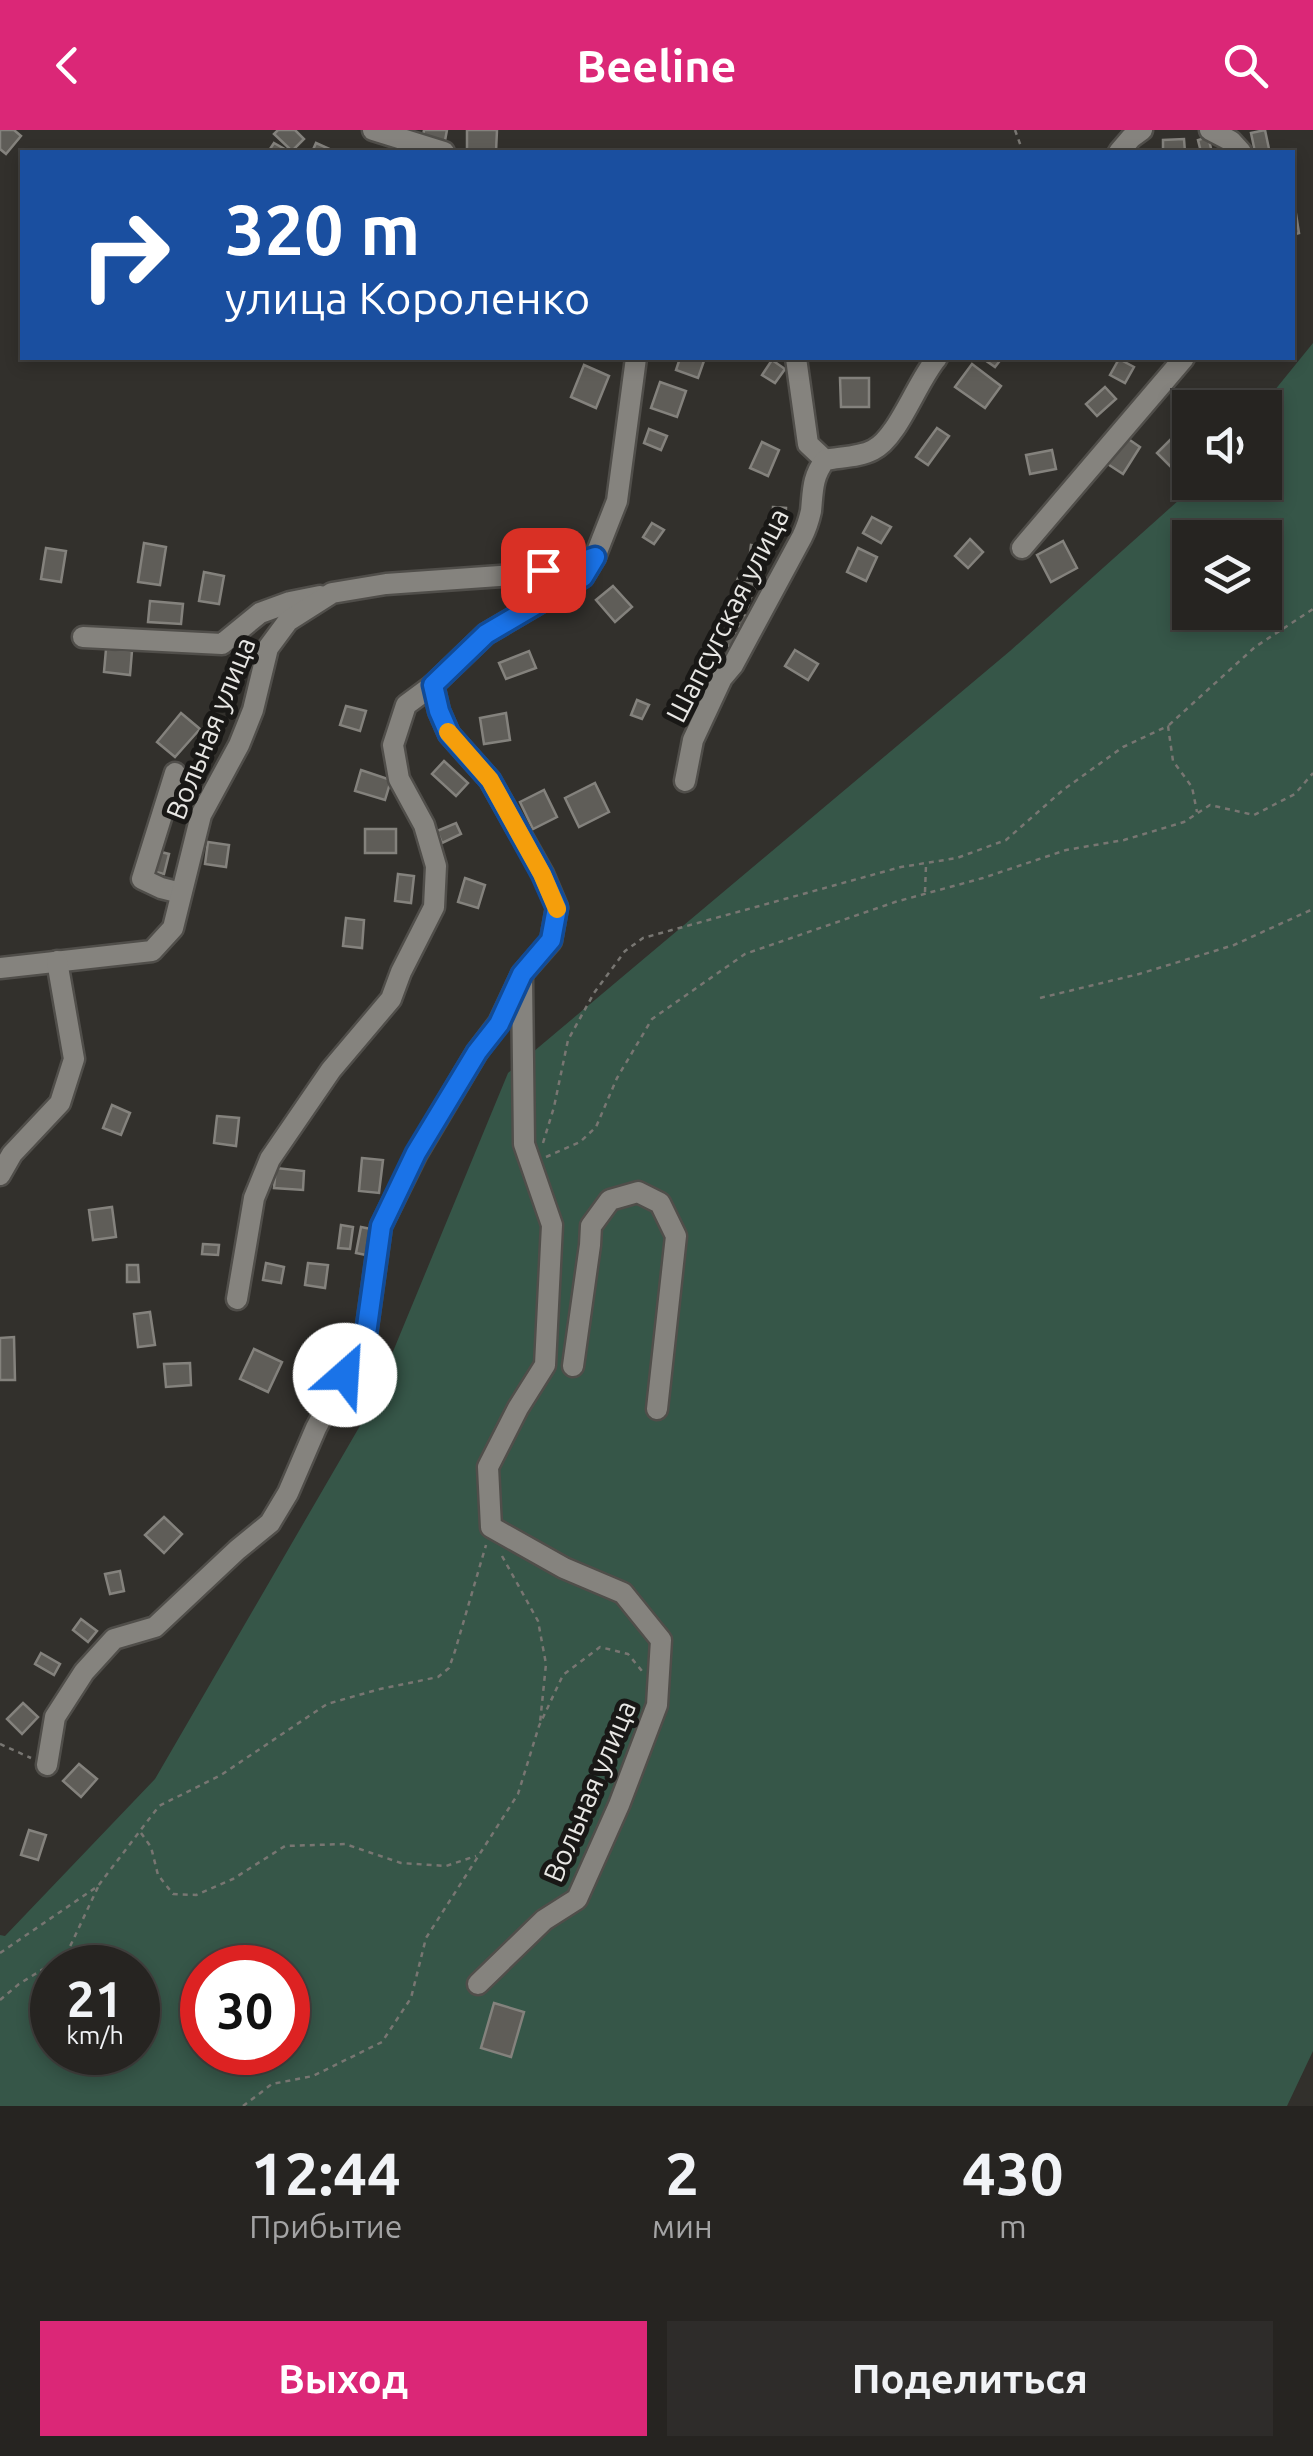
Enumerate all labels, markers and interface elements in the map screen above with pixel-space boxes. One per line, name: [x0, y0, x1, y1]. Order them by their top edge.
icon: back: [40, 38, 95, 93]
icon: search: [1218, 38, 1273, 93]
text: Beeline: [576, 40, 737, 91]
icon: right: [60, 190, 190, 320]
text: 320 m: [225, 190, 420, 268]
text: улица Короленко: [225, 272, 590, 323]
map controls: [1172, 390, 1282, 630]
button: sound: [1172, 390, 1282, 500]
street label: Шапсугская улица: [660, 503, 794, 727]
button: layers: [1172, 520, 1282, 630]
pin: [501, 528, 586, 613]
icon: arrive: [516, 543, 571, 598]
street label: Вольная улица: [159, 632, 261, 824]
position arrow: [293, 1323, 397, 1427]
street label: Вольная улица: [537, 1696, 641, 1886]
speed limit sign: 30: [180, 1945, 310, 2075]
text: 21: [67, 1970, 123, 2026]
text: km/h: [66, 2021, 124, 2049]
text: 12:44: [251, 2139, 401, 2206]
text: 2: [665, 2139, 699, 2206]
text: 430: [962, 2139, 1064, 2206]
text: Прибытие: [249, 2208, 402, 2244]
text: мин: [652, 2208, 713, 2244]
text: m: [999, 2208, 1027, 2244]
button: Выход: [40, 2321, 647, 2436]
button: Поделиться: [667, 2321, 1273, 2436]

